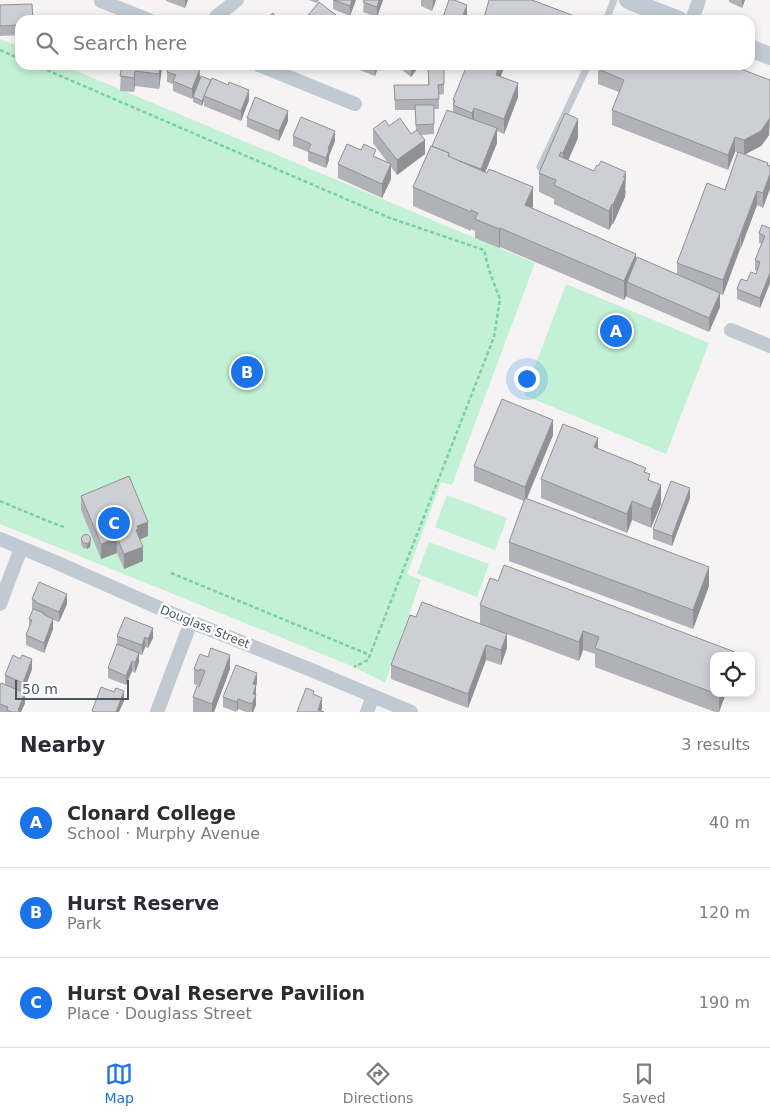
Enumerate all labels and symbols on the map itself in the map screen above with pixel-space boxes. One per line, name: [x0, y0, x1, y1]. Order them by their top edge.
pin: A: [600, 312, 632, 350]
pin: B: [231, 353, 263, 391]
your location: [514, 366, 540, 392]
pin: C: [98, 504, 130, 542]
street label: Douglass Street: [158, 603, 252, 651]
scale bar: [15, 677, 129, 700]

